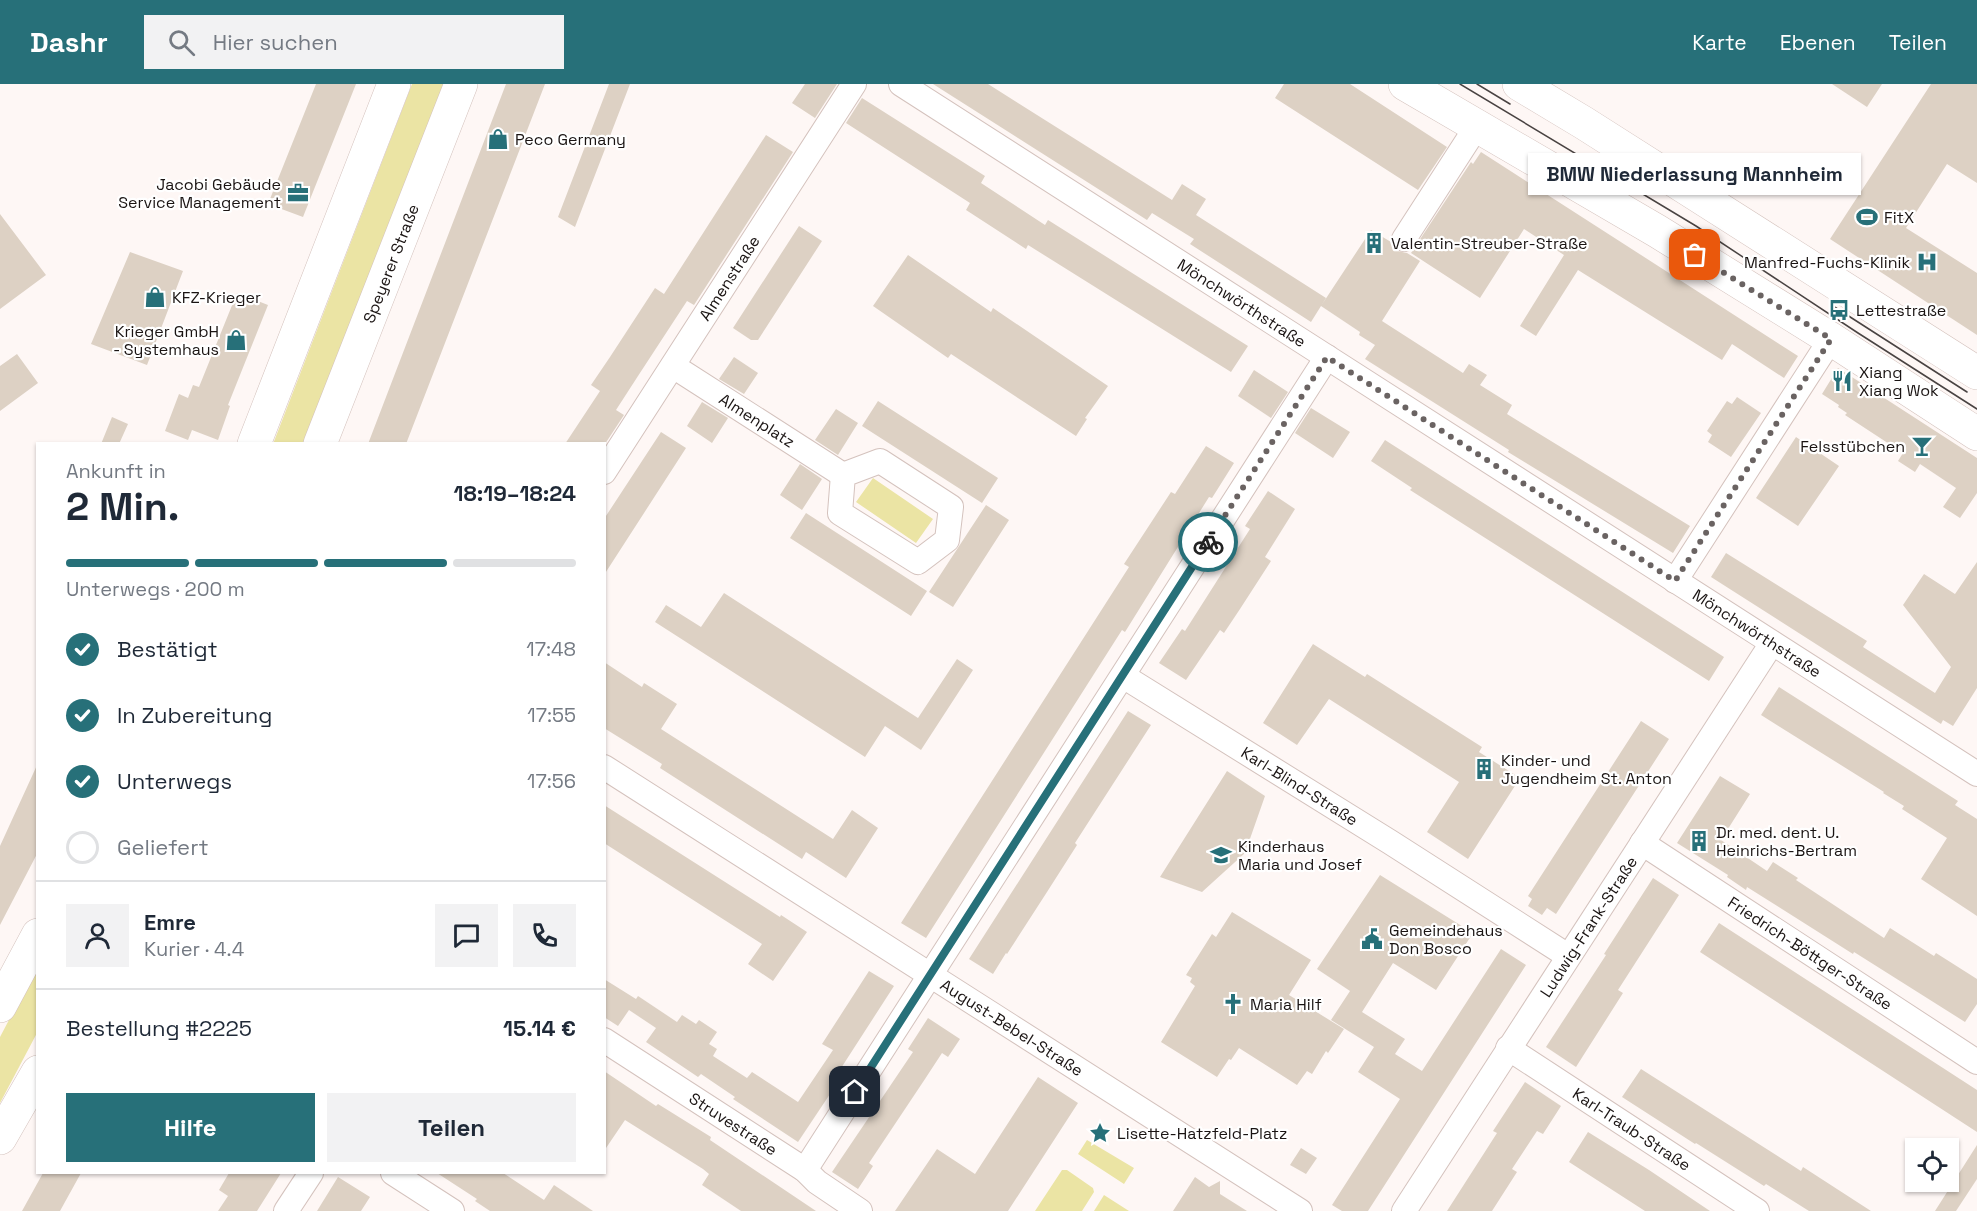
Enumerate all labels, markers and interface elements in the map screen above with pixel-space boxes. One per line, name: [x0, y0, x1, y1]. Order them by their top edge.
search box: [144, 15, 564, 69]
text: Dashr: [30, 24, 108, 60]
icon: search: [165, 26, 198, 59]
text: Hier suchen: [213, 28, 338, 56]
text: Karte: [1692, 29, 1747, 56]
text: Ebenen: [1780, 29, 1856, 56]
text: Teilen: [1889, 29, 1947, 56]
shop icon: Peco Germany: [486, 127, 510, 151]
place label: Peco Germany: [515, 129, 626, 150]
callout: BMW Niederlassung Mannheim: [1528, 153, 1862, 195]
text: BMW Niederlassung Mannheim: [1546, 161, 1843, 187]
place label: Jacobi Gebäude Service Management: [118, 174, 281, 213]
office icon: Jacobi Gebäude Service Management: [286, 181, 310, 205]
street label: Speyerer Straße: [358, 201, 423, 326]
sports icon: FitX: [1855, 205, 1879, 229]
place label: FitX: [1884, 207, 1914, 228]
pin: [1669, 229, 1720, 280]
street label: Almenstraße: [694, 231, 764, 324]
building icon: Valentin-Streuber-Straße: [1362, 231, 1386, 255]
place label: Valentin-Streuber-Straße: [1391, 233, 1587, 254]
icon: bag: [1678, 238, 1711, 271]
hospital icon: Manfred-Fuchs-Klinik: [1915, 250, 1939, 274]
place label: Manfred-Fuchs-Klinik: [1744, 252, 1910, 273]
street label: Mönchwörthstraße: [1174, 254, 1310, 352]
shop icon: KFZ-Krieger: [143, 285, 167, 309]
place label: KFZ-Krieger: [172, 287, 261, 308]
bus stop icon: Lettestraße: [1827, 298, 1851, 322]
place label: Lettestraße: [1856, 300, 1946, 321]
place label: Krieger GmbH - Systemhaus: [113, 321, 219, 360]
shop icon: Krieger GmbH - Systemhaus: [224, 328, 248, 352]
place label: Xiang Xiang Wok: [1859, 362, 1939, 401]
restaurant icon: Xiang Xiang Wok: [1830, 369, 1854, 393]
street label: Almenplatz: [715, 388, 799, 452]
bar icon: Felsstübchen: [1910, 434, 1934, 458]
place label: Felsstübchen: [1800, 436, 1905, 457]
text: Ankunft in: [66, 458, 166, 484]
text: 18:19–18:24: [454, 479, 576, 507]
text: 2 Min.: [66, 482, 180, 531]
courier: [1178, 512, 1238, 572]
icon: bike: [1192, 526, 1225, 559]
text: Unterwegs · 200 m: [66, 576, 245, 602]
street label: Mönchwörthstraße: [1689, 584, 1825, 682]
icon: check: [66, 633, 99, 666]
text: Bestätigt: [117, 635, 218, 663]
text: 17:48: [526, 636, 576, 662]
icon: check: [66, 699, 99, 732]
text: In Zubereitung: [117, 701, 272, 729]
text: 17:55: [527, 702, 576, 728]
street label: Karl-Blind-Straße: [1237, 742, 1362, 830]
place label: Kinder- und Jugendheim St. Anton: [1501, 750, 1672, 789]
building icon: Kinder- und Jugendheim St. Anton: [1472, 757, 1496, 781]
icon: check: [66, 765, 99, 798]
text: Unterwegs: [117, 767, 232, 795]
text: 17:56: [527, 768, 576, 794]
place label: Dr. med. dent. U. Heinrichs-Bertram: [1716, 822, 1857, 861]
building icon: Dr. med. dent. U. Heinrichs-Bertram: [1687, 829, 1711, 853]
text: Geliefert: [117, 833, 209, 861]
place label: Kinderhaus Maria und Josef: [1238, 836, 1362, 875]
school or university icon: Kinderhaus Maria und Josef: [1209, 843, 1233, 867]
street label: Ludwig-Frank-Straße: [1535, 852, 1642, 1001]
street label: Friedrich-Böttger-Straße: [1724, 892, 1897, 1014]
button: person: [66, 904, 129, 967]
button: chat: [435, 904, 498, 967]
button: phone: [513, 904, 576, 967]
text: Emre: [144, 908, 196, 936]
place label: Gemeindehaus Don Bosco: [1389, 920, 1503, 959]
public building icon: Gemeindehaus Don Bosco: [1360, 927, 1384, 951]
text: Kurier · 4.4: [144, 936, 244, 962]
street label: August-Bebel-Straße: [937, 974, 1087, 1081]
church icon: Maria Hilf: [1221, 992, 1245, 1016]
place label: Maria Hilf: [1250, 994, 1322, 1015]
text: Bestellung #2225: [66, 1014, 252, 1042]
text: 15.14 €: [503, 1014, 576, 1042]
pin: [829, 1066, 880, 1117]
icon: home: [838, 1075, 871, 1108]
street label: Karl-Traub-Straße: [1569, 1083, 1695, 1175]
street label: Struvestraße: [685, 1087, 781, 1160]
button: Hilfe: [66, 1093, 315, 1162]
button: Teilen: [327, 1093, 576, 1162]
place icon: Lisette-Hatzfeld-Platz: [1088, 1121, 1112, 1145]
place label: Lisette-Hatzfeld-Platz: [1117, 1123, 1287, 1144]
map controls: [1905, 1138, 1959, 1192]
button: locate: [1905, 1138, 1959, 1192]

